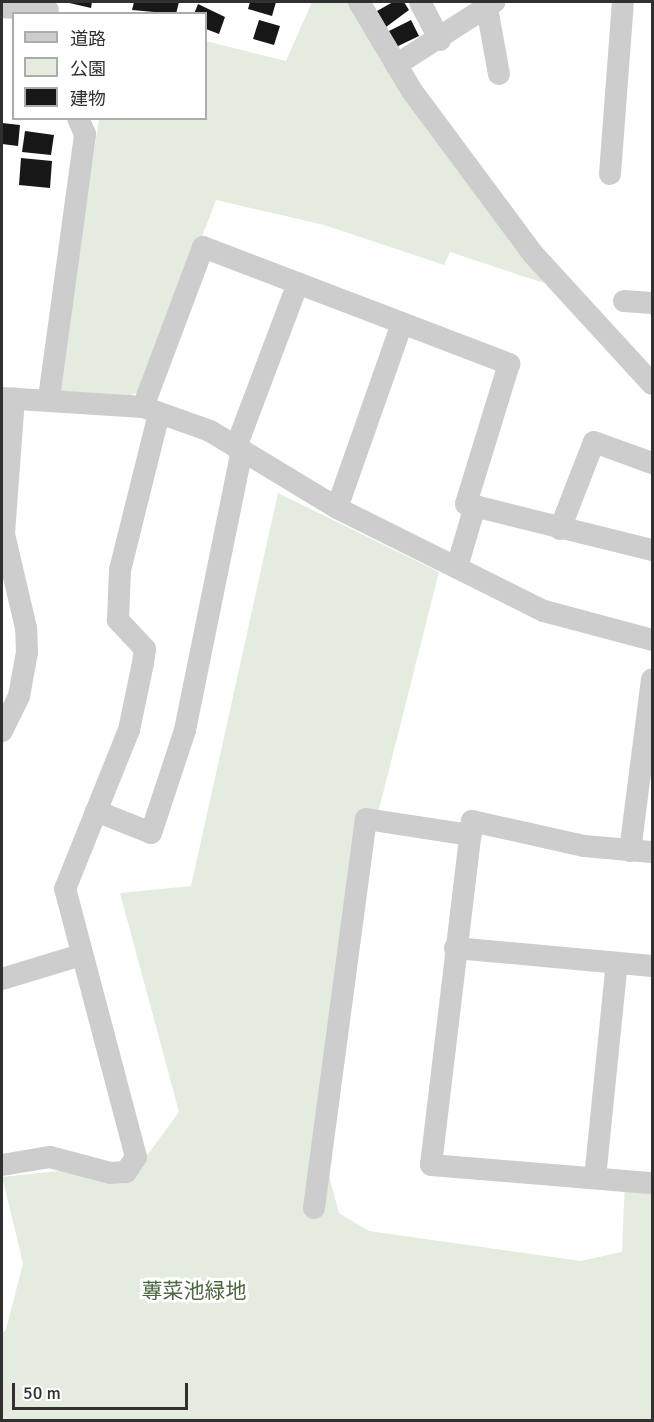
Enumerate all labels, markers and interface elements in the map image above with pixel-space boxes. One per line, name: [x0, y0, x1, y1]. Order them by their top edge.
legend: [12, 12, 207, 120]
text: 道路: [70, 28, 106, 50]
text: 公園: [70, 58, 106, 80]
text: 建物: [70, 88, 106, 110]
park label: 蓴菜池緑地: [142, 1278, 246, 1304]
scale bar: [15, 1371, 190, 1409]
text: 50 m: [23, 1382, 61, 1404]

